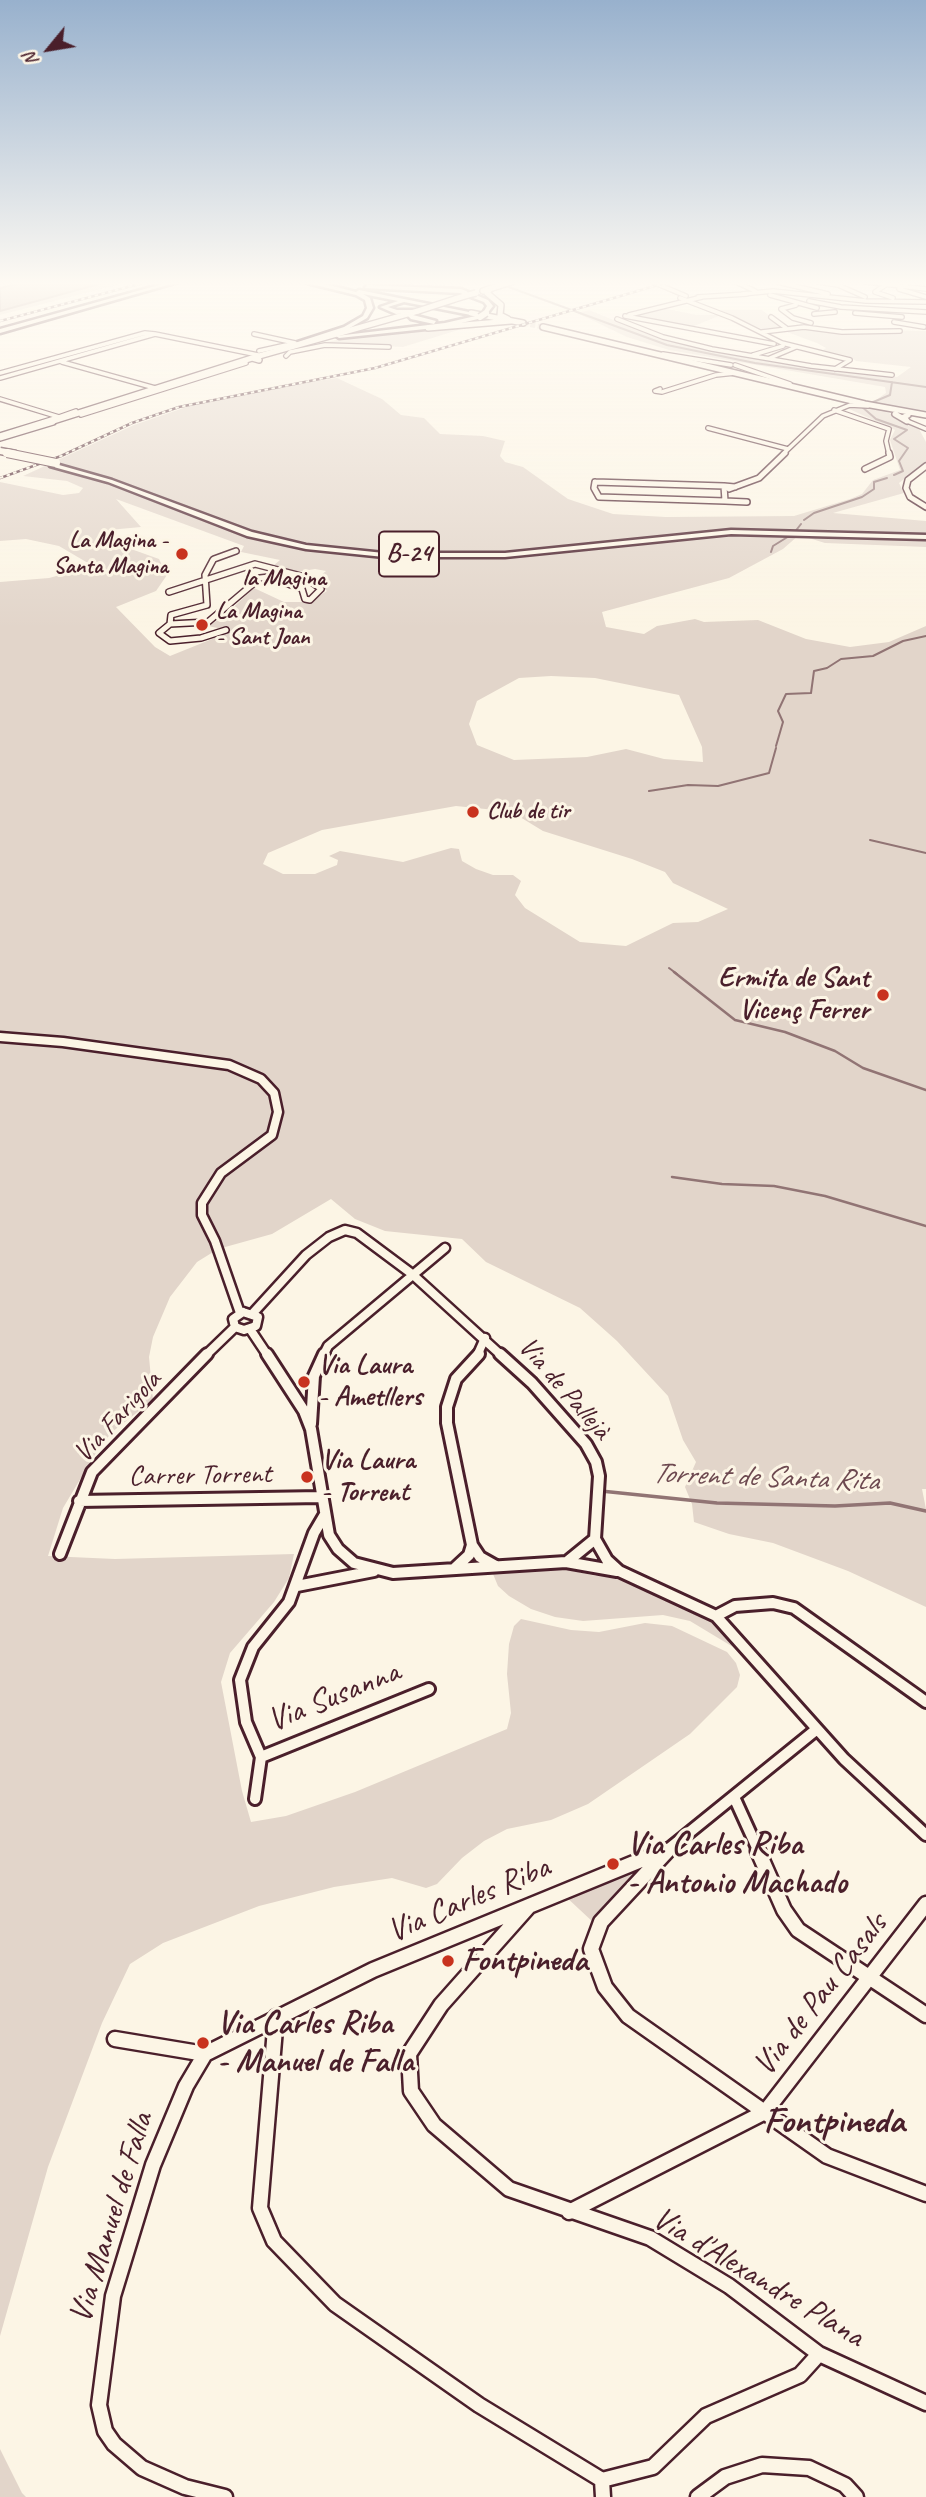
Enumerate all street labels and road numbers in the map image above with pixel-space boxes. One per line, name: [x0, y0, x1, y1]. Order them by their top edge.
road number: B-24: [379, 532, 439, 576]
street label: Via de Pallejà: [510, 1331, 618, 1447]
street label: Via Farigola: [67, 1364, 169, 1470]
street label: Carrer Torrent: [128, 1458, 272, 1494]
street label: Via Susanna: [262, 1653, 406, 1741]
street label: Via Carles Riba: [382, 1848, 556, 1952]
street label: Via de Pau Casals: [745, 1906, 897, 2084]
street label: Via Manuel de Falla: [61, 2108, 163, 2328]
street label: Via d'Alexandre Plana: [645, 2199, 871, 2357]

